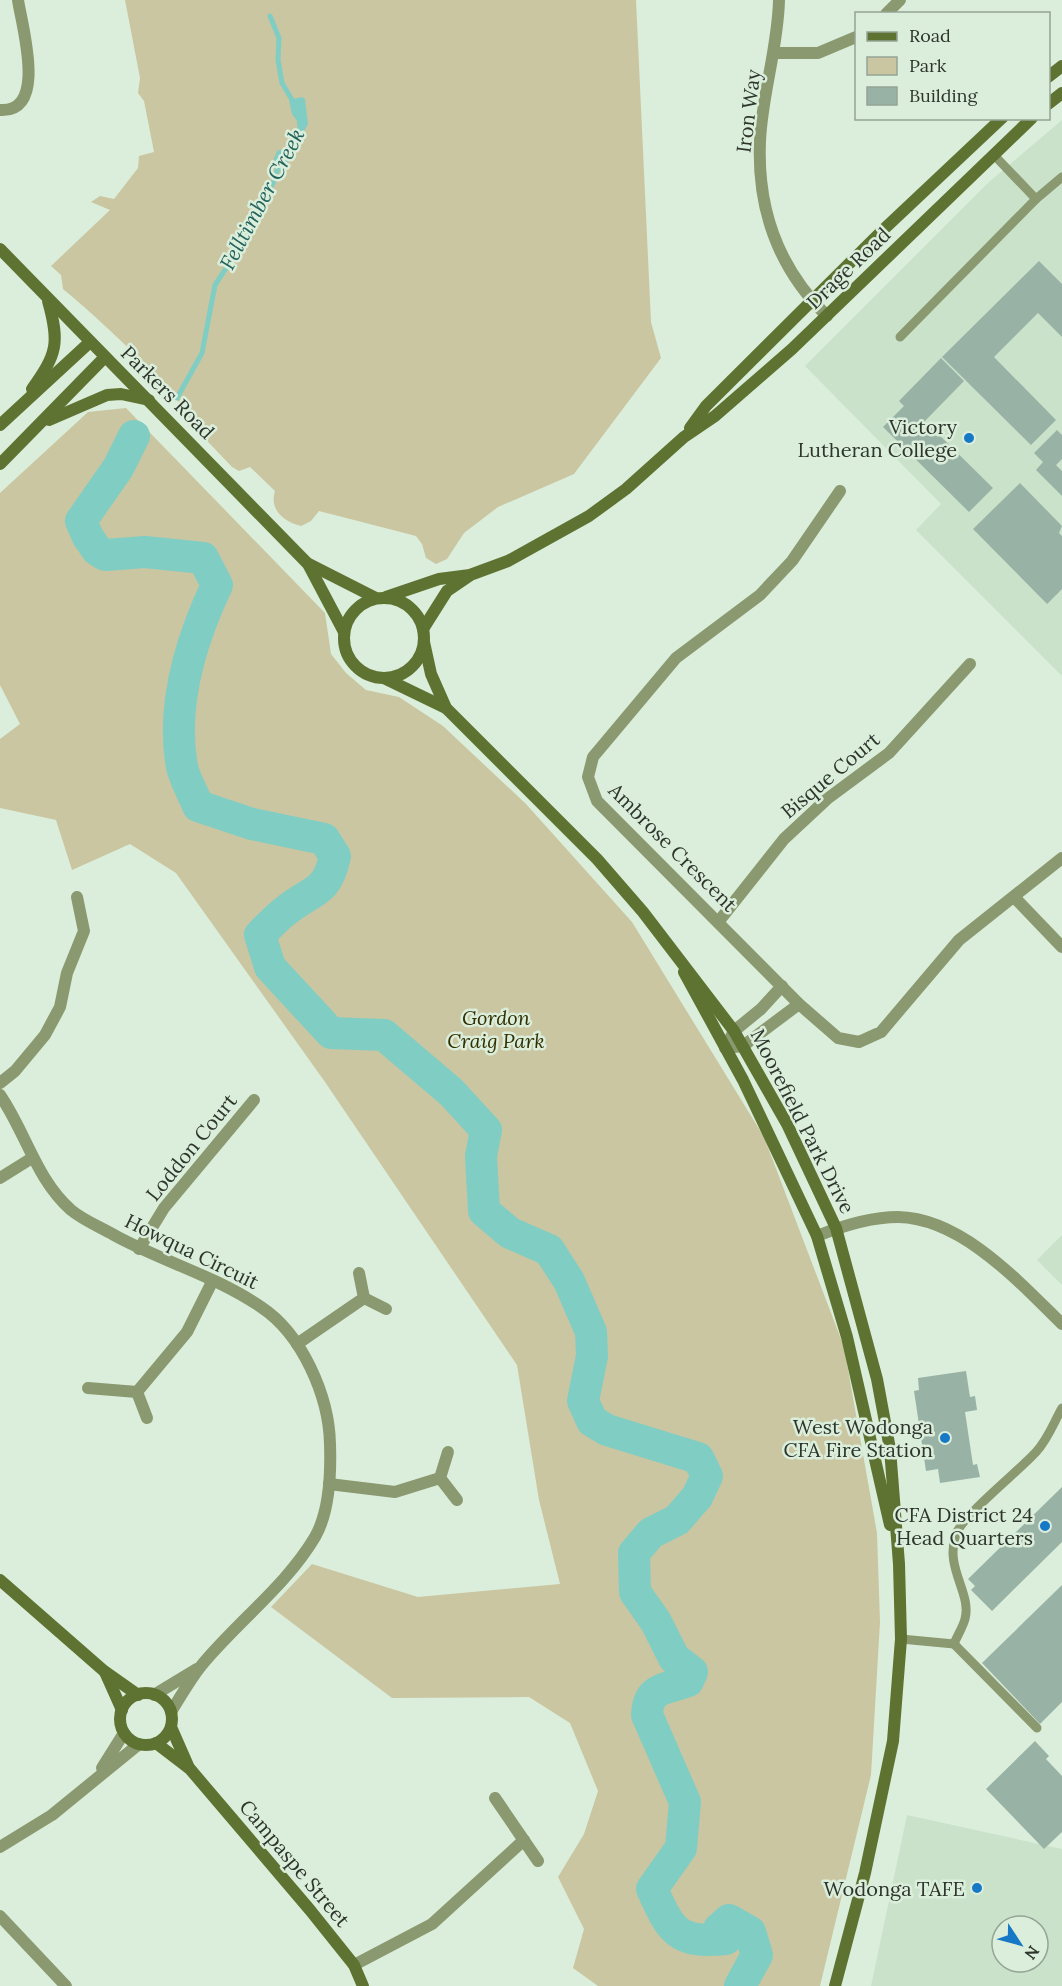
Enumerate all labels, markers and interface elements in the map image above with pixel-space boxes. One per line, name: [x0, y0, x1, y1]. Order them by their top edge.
legend: [855, 12, 1050, 120]
text: Road: [909, 24, 951, 47]
text: Park: [909, 54, 947, 77]
street label: Iron Way: [730, 67, 766, 154]
text: Building: [909, 84, 979, 107]
water label: Felltimber Creek: [213, 124, 311, 274]
street label: Drage Road: [801, 222, 895, 314]
street label: Parkers Road: [116, 340, 220, 444]
place label: Victory Lutheran College: [798, 414, 957, 462]
marker: Victory Lutheran College: [962, 431, 976, 445]
street label: Bisque Court: [776, 726, 885, 823]
street label: Ambrose Crescent: [603, 777, 743, 917]
park label: Gordon Craig Park: [447, 1005, 545, 1053]
street label: Moorefield Park Drive: [746, 1025, 860, 1218]
street label: Loddon Court: [140, 1088, 242, 1206]
street label: Howqua Circuit: [121, 1208, 263, 1294]
place label: West Wodonga CFA Fire Station: [784, 1414, 933, 1462]
marker: West Wodonga CFA Fire Station: [938, 1431, 952, 1445]
place label: CFA District 24 Head Quarters: [895, 1502, 1033, 1550]
marker: CFA District 24 Head Quarters: [1038, 1519, 1052, 1533]
street label: Campaspe Street: [234, 1794, 356, 1932]
place label: Wodonga TAFE: [824, 1876, 965, 1901]
marker: Wodonga TAFE: [970, 1881, 984, 1895]
north arrow: [990, 1914, 1050, 1974]
text: N: [1020, 1942, 1044, 1964]

